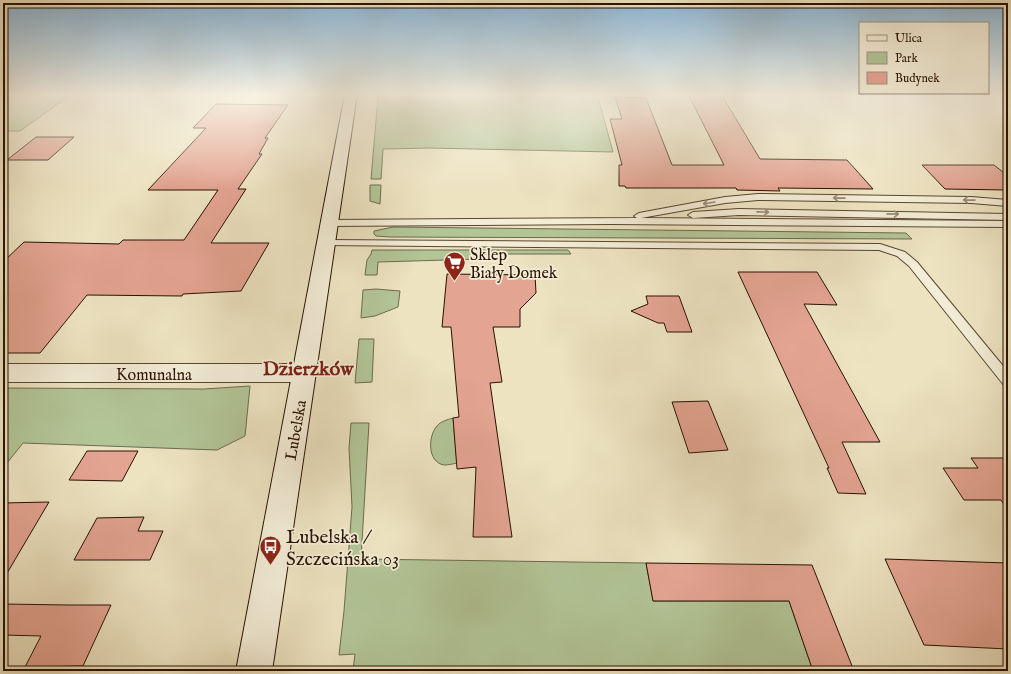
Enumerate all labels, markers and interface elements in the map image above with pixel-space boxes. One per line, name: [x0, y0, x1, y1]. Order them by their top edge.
legend: [859, 22, 989, 94]
text: Ulica: [895, 31, 923, 46]
text: Park: [895, 51, 918, 66]
text: Budynek: [895, 71, 940, 86]
one-way arrow: [833, 195, 846, 202]
one-way arrow: [963, 197, 976, 204]
one-way arrow: [703, 199, 716, 207]
one-way arrow: [756, 209, 769, 216]
one-way arrow: [886, 210, 899, 218]
place label: Sklep Biały Domek: [470, 246, 558, 284]
supermarket icon: Sklep Biały Domek: [441, 250, 467, 283]
district label: Dzierzków: [263, 357, 354, 382]
street label: Komunalna: [116, 366, 192, 386]
street label: Lubelska: [282, 398, 312, 462]
place label: Lubelska / Szczecińska 03: [286, 526, 399, 572]
bus stop icon: Lubelska / Szczecińska 03: [258, 534, 284, 567]

